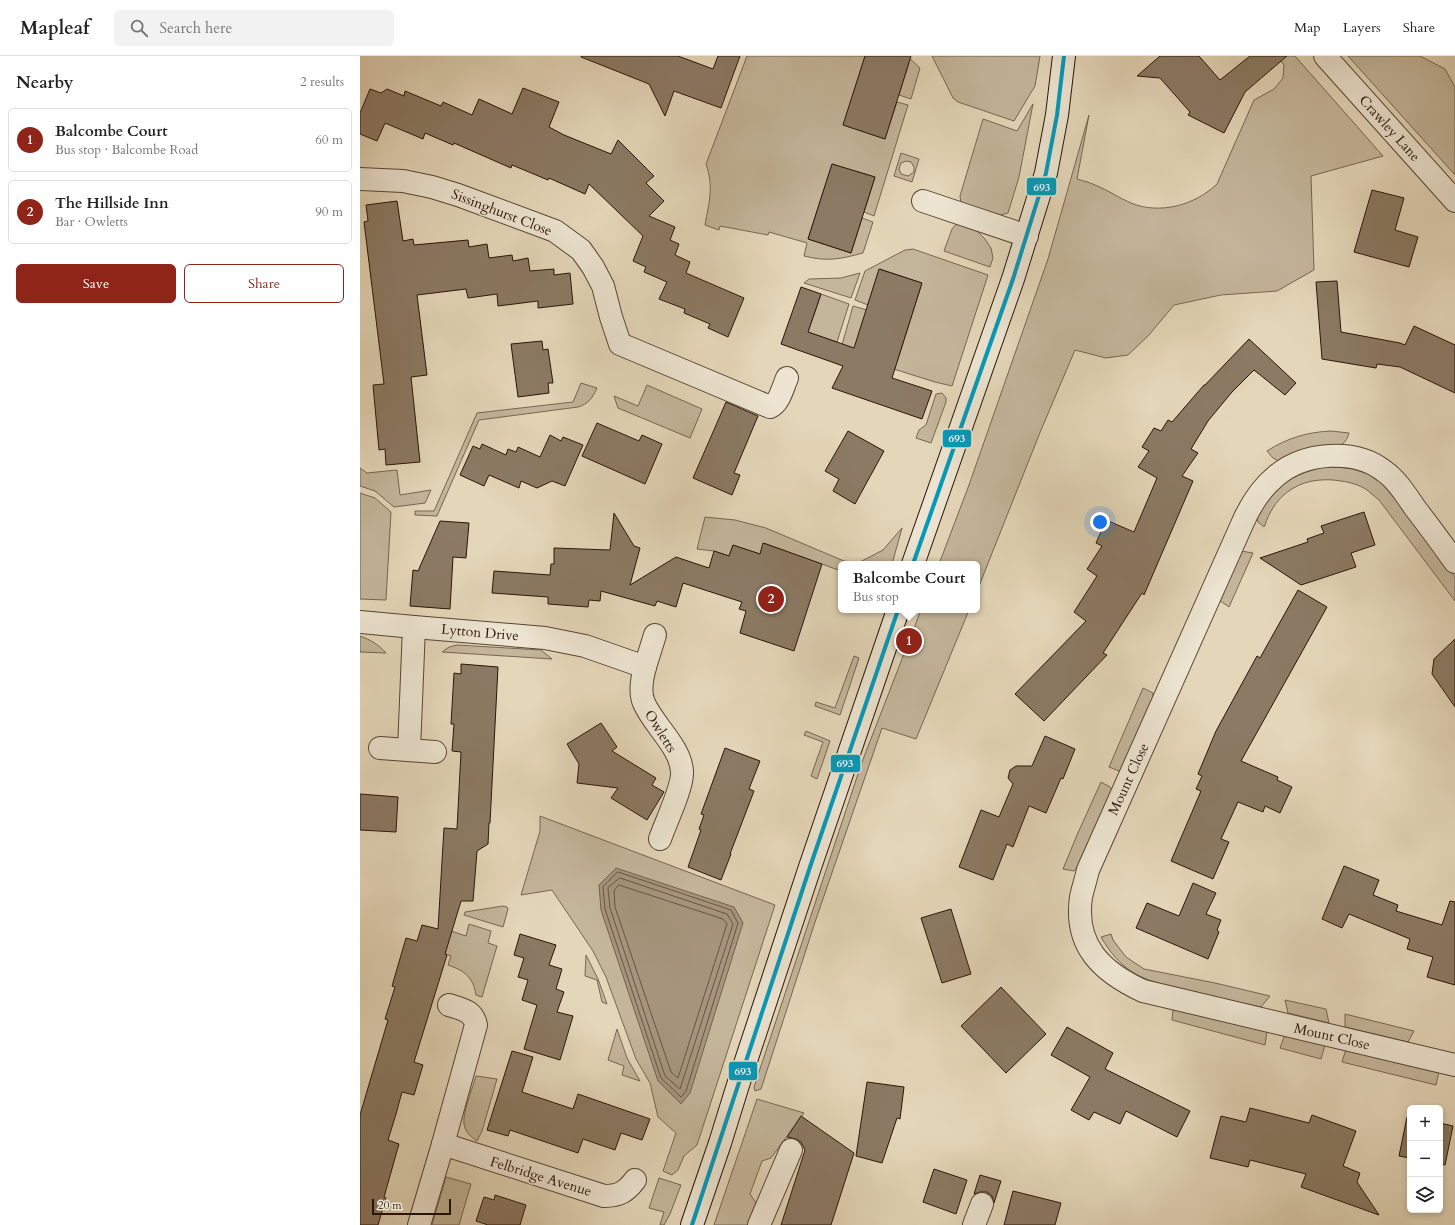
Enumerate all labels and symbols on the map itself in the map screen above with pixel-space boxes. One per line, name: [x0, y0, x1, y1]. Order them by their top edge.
street label: Crawley Lane: [1355, 91, 1424, 166]
line badge: 693: [1026, 177, 1057, 196]
text: 693: [1034, 180, 1051, 195]
street label: Sissinghurst Close: [449, 185, 555, 240]
line badge: 693: [942, 429, 972, 448]
text: 693: [949, 431, 966, 446]
your location: [1090, 512, 1110, 532]
pin: 2: [758, 584, 784, 614]
street label: Lytton Drive: [440, 620, 520, 645]
pin: 1: [896, 626, 922, 656]
street label: Owletts: [640, 706, 681, 756]
street label: Mount Close: [1103, 740, 1153, 818]
line badge: 693: [830, 754, 861, 773]
text: 693: [837, 756, 854, 771]
street label: Mount Close: [1292, 1019, 1372, 1054]
line badge: 693: [728, 1061, 758, 1081]
text: 693: [735, 1064, 752, 1079]
street label: Felbridge Avenue: [488, 1152, 594, 1201]
scale bar: [372, 1197, 451, 1216]

